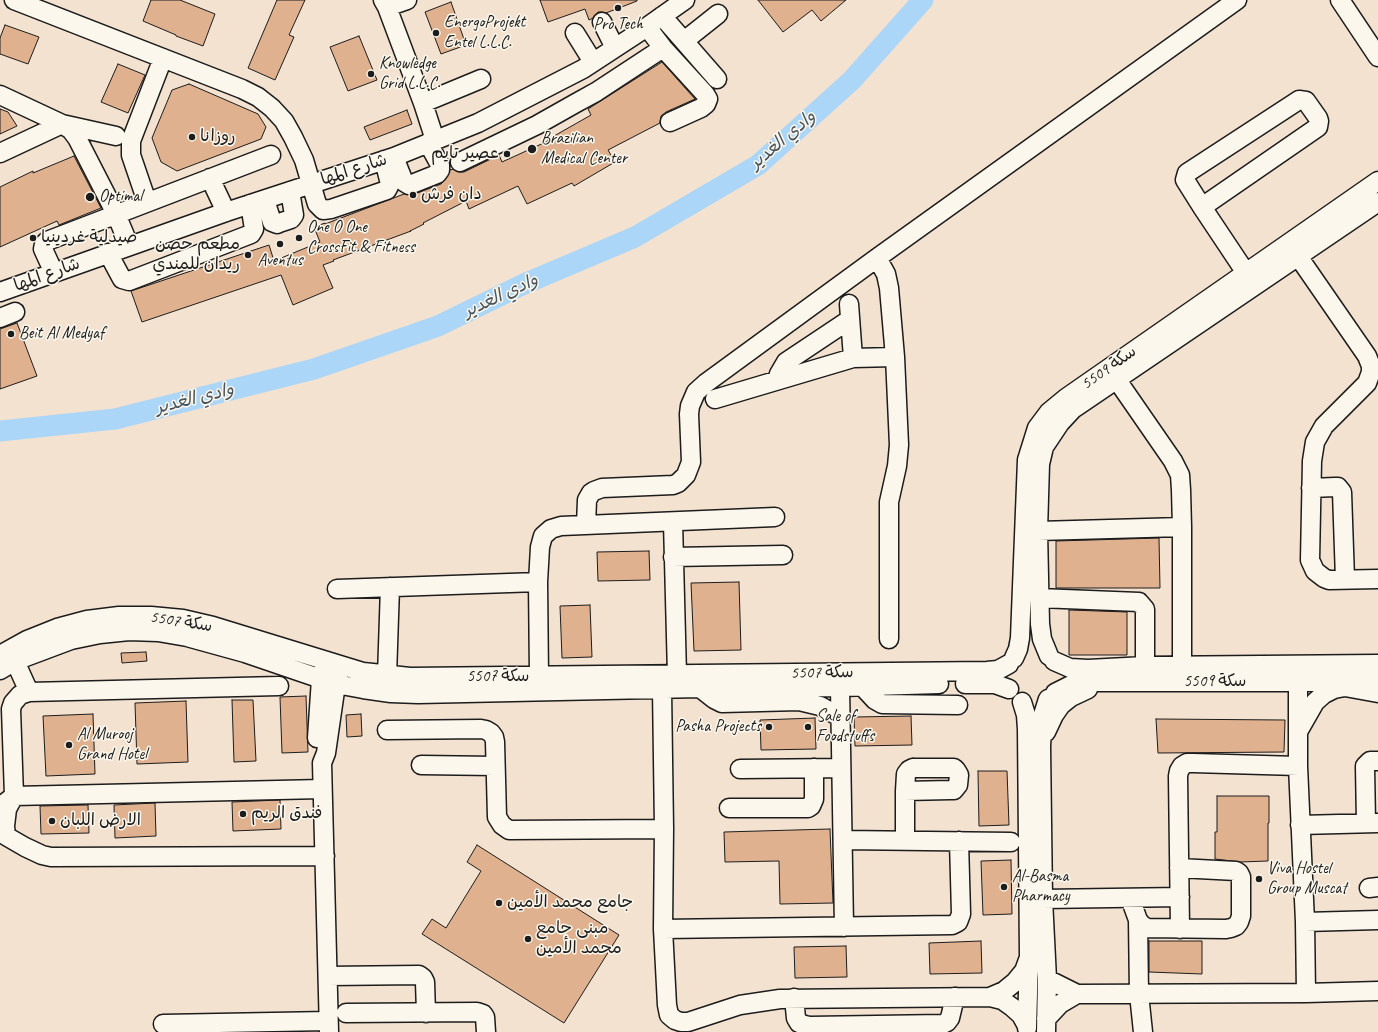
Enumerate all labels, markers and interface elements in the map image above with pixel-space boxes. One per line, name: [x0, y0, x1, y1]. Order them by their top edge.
marker: Pro Tech: [613, 3, 623, 13]
place label: EnergoProjekt Entel L.L.C.: [444, 13, 525, 53]
place label: Pro Tech: [593, 15, 643, 35]
marker: EnergoProjekt Entel L.L.C.: [431, 28, 441, 38]
place label: Knowledge Grid L.L.C.: [379, 54, 440, 94]
marker: Knowledge Grid L.L.C.: [366, 69, 376, 79]
water label: وادي الغدير: [746, 106, 820, 174]
place label: روزانا: [200, 127, 235, 147]
place label: Brazilian Medical Center: [541, 129, 627, 169]
marker: روزانا: [187, 132, 197, 142]
marker: Brazilian Medical Center: [526, 143, 538, 155]
place label: عصير تايم: [431, 144, 499, 164]
marker: عصير تايم: [502, 149, 512, 159]
street label: شارع المها: [318, 150, 390, 190]
place label: دان فرش: [421, 185, 482, 205]
place label: Optimal: [99, 187, 142, 207]
marker: دان فرش: [408, 190, 418, 200]
marker: Optimal: [84, 191, 96, 203]
place label: One O One CrossFit & Fitness: [307, 218, 415, 258]
place label: صيدلية غردينيا: [41, 228, 137, 248]
marker: صيدلية غردينيا: [28, 233, 38, 243]
marker: One O One CrossFit & Fitness: [294, 233, 304, 243]
place label: مطعم حصن ريدان للمندي: [152, 235, 240, 275]
marker: Aventus: [275, 239, 285, 249]
marker: مطعم حصن ريدان للمندي: [243, 250, 253, 260]
place label: Aventus: [258, 251, 302, 271]
street label: شارع المها: [11, 254, 83, 296]
water label: وادي الغدير: [460, 269, 542, 323]
place label: Beit Al Medyaf: [19, 324, 104, 344]
marker: Beit Al Medyaf: [6, 329, 16, 339]
street label: سكة 5509: [1077, 342, 1141, 394]
water label: وادي الغدير: [154, 379, 236, 419]
street label: سكة 5507: [148, 607, 214, 637]
street label: سكة 5507: [790, 662, 854, 684]
street label: سكة 5507: [466, 667, 530, 687]
street label: سكة 5509: [1183, 672, 1247, 692]
place label: Sale of Foodstuffs: [816, 707, 874, 747]
place label: Pasha Projects: [675, 717, 761, 737]
marker: Pasha Projects: [764, 722, 774, 732]
marker: Sale of Foodstuffs: [803, 722, 813, 732]
place label: Al Murooj Grand Hotel: [77, 725, 147, 765]
marker: Al Murooj Grand Hotel: [64, 740, 74, 750]
place label: فندق الريم: [251, 804, 322, 824]
marker: فندق الريم: [238, 809, 248, 819]
place label: الارض اللبان: [60, 811, 141, 831]
marker: الارض اللبان: [47, 816, 57, 826]
place label: Viva Hostel Group Muscat: [1267, 859, 1347, 899]
place label: Al-Basma Pharmacy: [1012, 867, 1070, 907]
marker: Viva Hostel Group Muscat: [1254, 874, 1264, 884]
marker: Al-Basma Pharmacy: [999, 882, 1009, 892]
place label: جامع محمد الأمين: [507, 893, 633, 913]
marker: جامع محمد الأمين: [494, 898, 504, 908]
place label: مبنى جامع محمد الأمين: [536, 919, 622, 959]
marker: مبنى جامع محمد الأمين: [523, 934, 533, 944]

